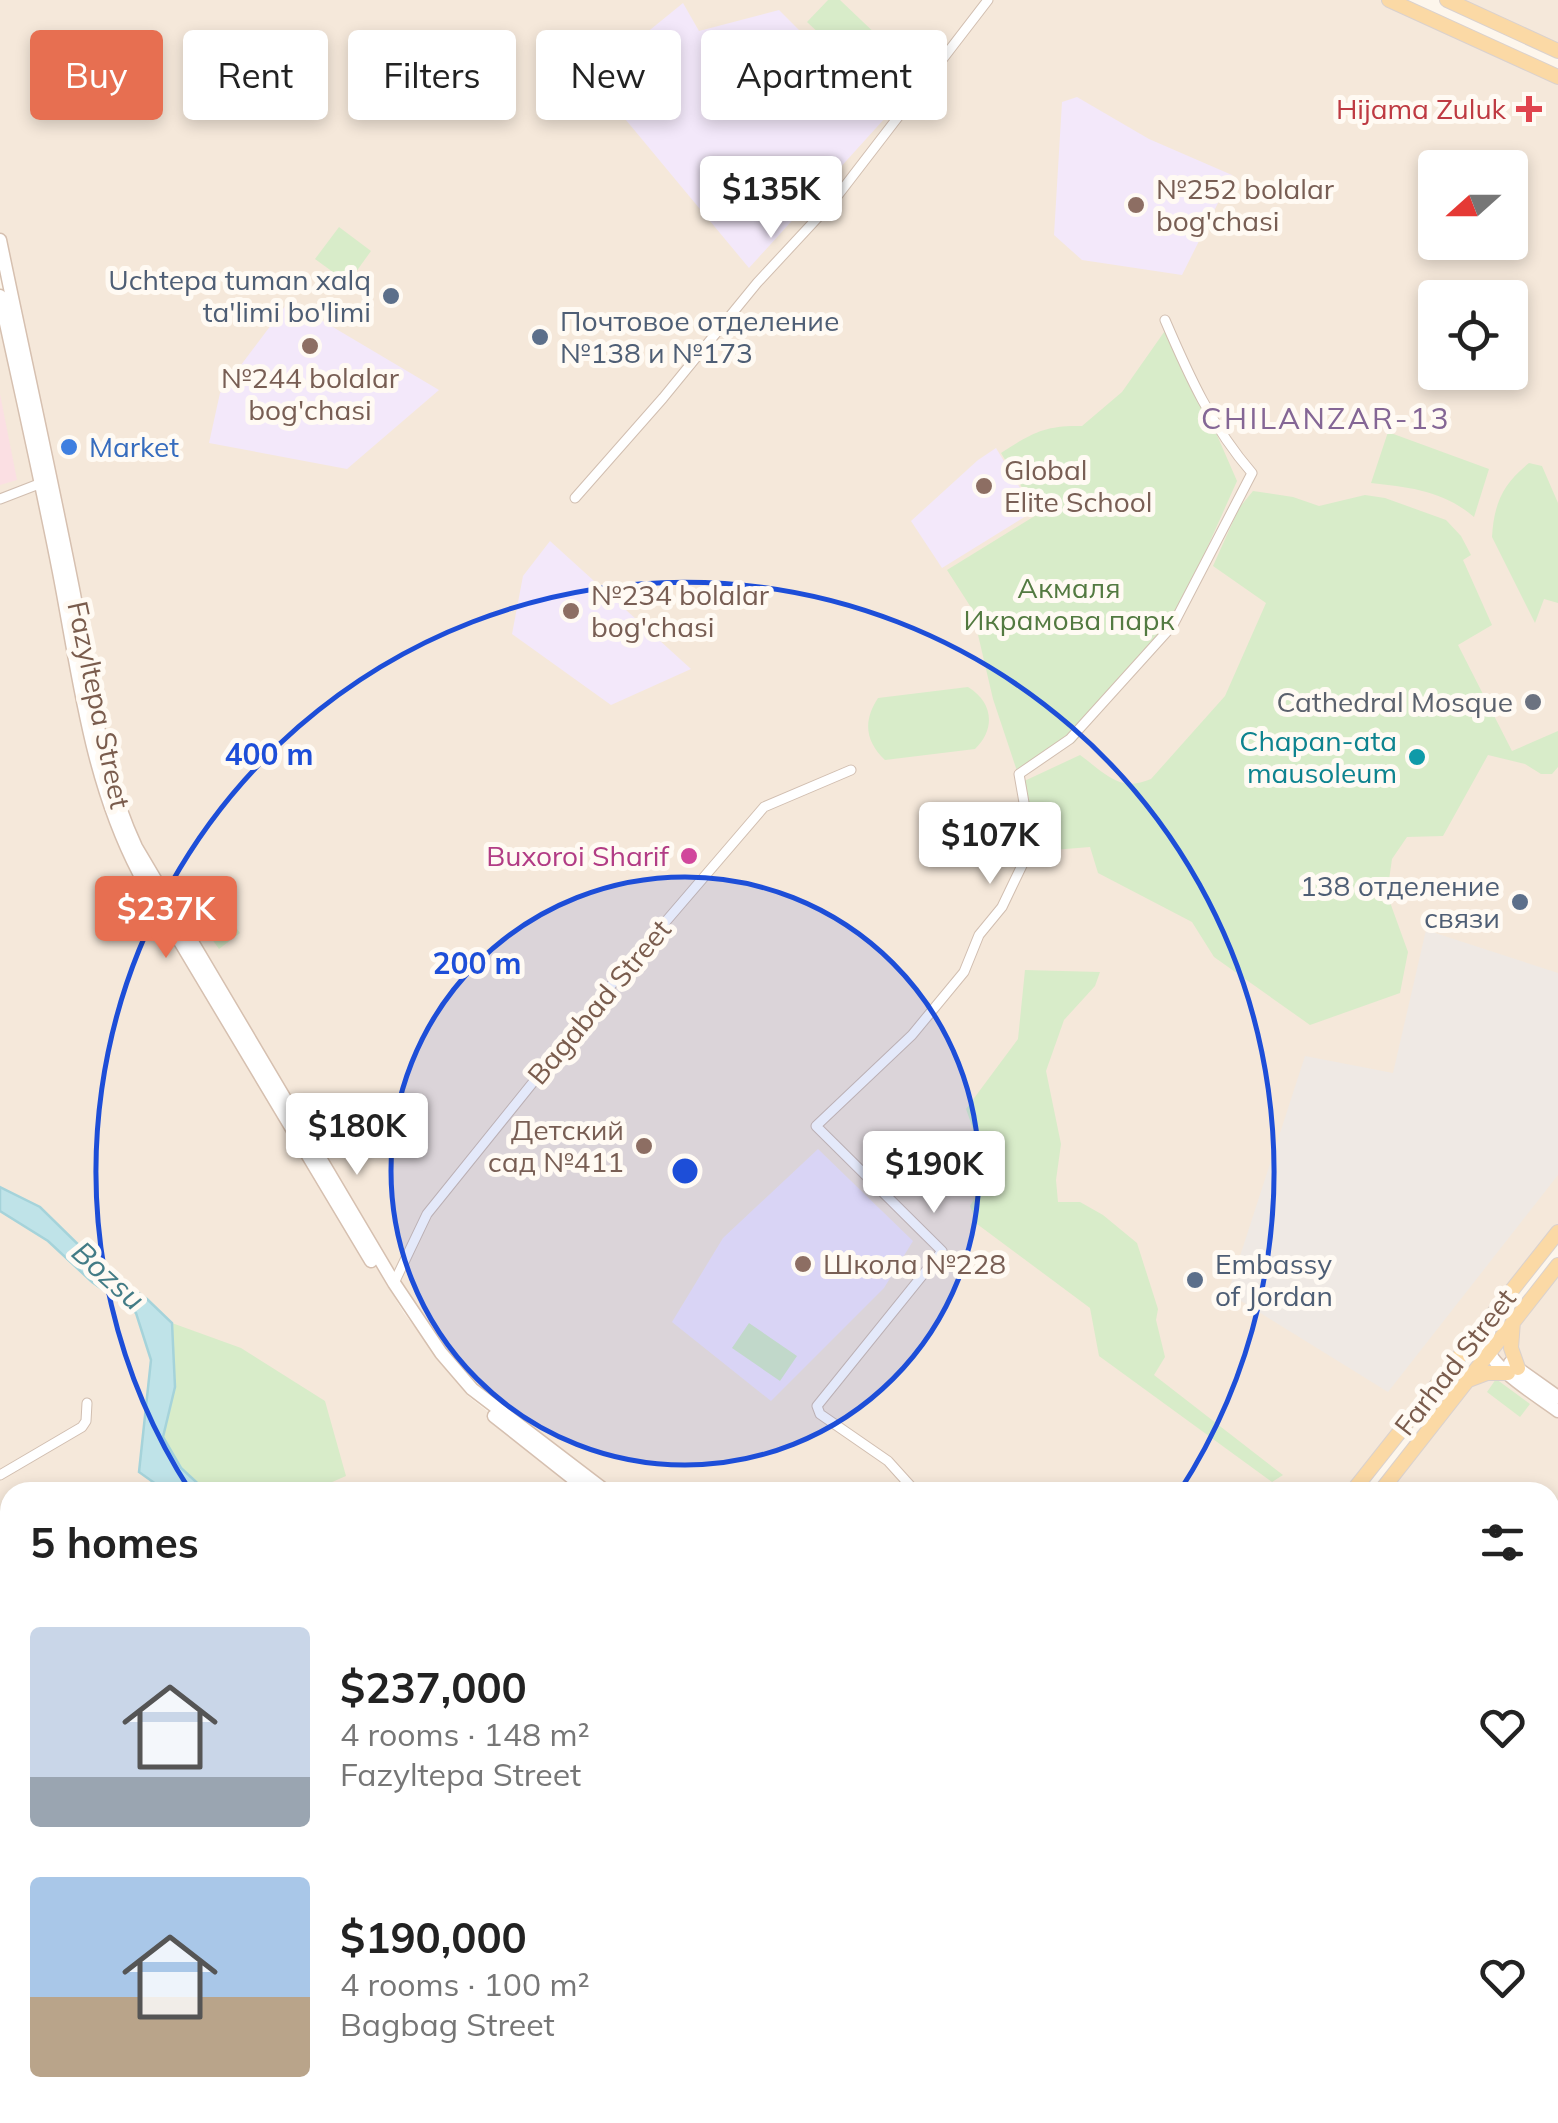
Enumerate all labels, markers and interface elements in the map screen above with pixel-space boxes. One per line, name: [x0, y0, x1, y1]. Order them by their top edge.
chip: Buy: [30, 30, 163, 120]
chip: Rent: [183, 30, 328, 120]
chip: Filters: [348, 30, 516, 120]
chip: New: [536, 30, 681, 120]
chip: Apartment: [701, 30, 947, 120]
place label: Hijama Zuluk: [1336, 91, 1507, 126]
marker: Hijama Zuluk: [1516, 96, 1542, 122]
north arrow: [1418, 150, 1528, 260]
map controls: [1418, 150, 1528, 390]
pin: $135K: [701, 156, 841, 241]
text: $135K: [722, 168, 820, 208]
place label: №252 bolalar bog'chasi: [1156, 171, 1335, 238]
marker: №252 bolalar bog'chasi: [1125, 194, 1147, 216]
place label: Uchtepa tuman xalq ta'limi bo'limi: [108, 262, 371, 329]
button: locate: [1418, 280, 1528, 390]
marker: Uchtepa tuman xalq ta'limi bo'limi: [380, 285, 402, 307]
place label: Почтовое отделение №138 и №173: [560, 303, 839, 370]
marker: Почтовое отделение №138 и №173: [529, 326, 551, 348]
marker: №244 bolalar bog'chasi: [299, 335, 321, 357]
place label: №244 bolalar bog'chasi: [221, 360, 400, 427]
district label: CHILANZAR-13: [1201, 399, 1451, 437]
place label: Market: [89, 429, 179, 464]
marker: Market: [58, 436, 80, 458]
place label: Global Elite School: [1004, 452, 1152, 519]
marker: Global Elite School: [973, 475, 995, 497]
park label: Акмаля Икрамова парк: [963, 570, 1176, 637]
place label: №234 bolalar bog'chasi: [591, 577, 770, 644]
street label: Fazyltepa Street: [60, 598, 139, 812]
marker: №234 bolalar bog'chasi: [560, 600, 582, 622]
place label: Cathedral Mosque: [1276, 684, 1513, 719]
marker: Cathedral Mosque: [1522, 691, 1544, 713]
place label: Chapan-ata mausoleum: [1239, 723, 1397, 790]
text: 400 m: [224, 735, 314, 773]
marker: Chapan-ata mausoleum: [1406, 746, 1428, 768]
pin: $107K: [920, 802, 1060, 887]
text: $107K: [941, 814, 1039, 854]
place label: Buxoroi Sharif: [486, 838, 670, 873]
marker: Buxoroi Sharif: [678, 845, 700, 867]
place label: 138 отделение связи: [1300, 868, 1500, 935]
pin: $237K: [96, 876, 236, 961]
text: $237K: [117, 888, 215, 928]
marker: 138 отделение связи: [1509, 891, 1531, 913]
street label: Bagabad Street: [519, 912, 678, 1091]
text: 200 m: [432, 944, 522, 982]
pin: $180K: [287, 1093, 427, 1178]
text: $180K: [308, 1105, 406, 1145]
place label: Детский сад №411: [488, 1112, 624, 1179]
pin: $190K: [864, 1131, 1004, 1216]
marker: Детский сад №411: [633, 1135, 655, 1157]
text: $190K: [885, 1143, 983, 1183]
centre of rings: [667, 1153, 703, 1189]
water label: Bozsu: [64, 1233, 153, 1318]
place label: Школа №228: [823, 1246, 1006, 1281]
place label: Embassy of Jordan: [1215, 1246, 1333, 1313]
marker: Школа №228: [792, 1253, 814, 1275]
marker: Embassy of Jordan: [1184, 1269, 1206, 1291]
street label: Farhad Street: [1386, 1281, 1523, 1442]
icon: filters: [1475, 1515, 1530, 1570]
text: 5 homes: [30, 1516, 199, 1569]
text: $237,000: [340, 1661, 527, 1714]
icon: home: [110, 1667, 230, 1787]
icon: heart: [1475, 1700, 1530, 1755]
text: 4 rooms · 148 m²: [340, 1714, 590, 1754]
text: Fazyltepa Street: [340, 1754, 581, 1794]
text: $190,000: [340, 1911, 527, 1964]
icon: home: [110, 1917, 230, 2037]
icon: heart: [1475, 1950, 1530, 2005]
text: 4 rooms · 100 m²: [340, 1964, 590, 2004]
text: Bagbag Street: [340, 2004, 555, 2044]

